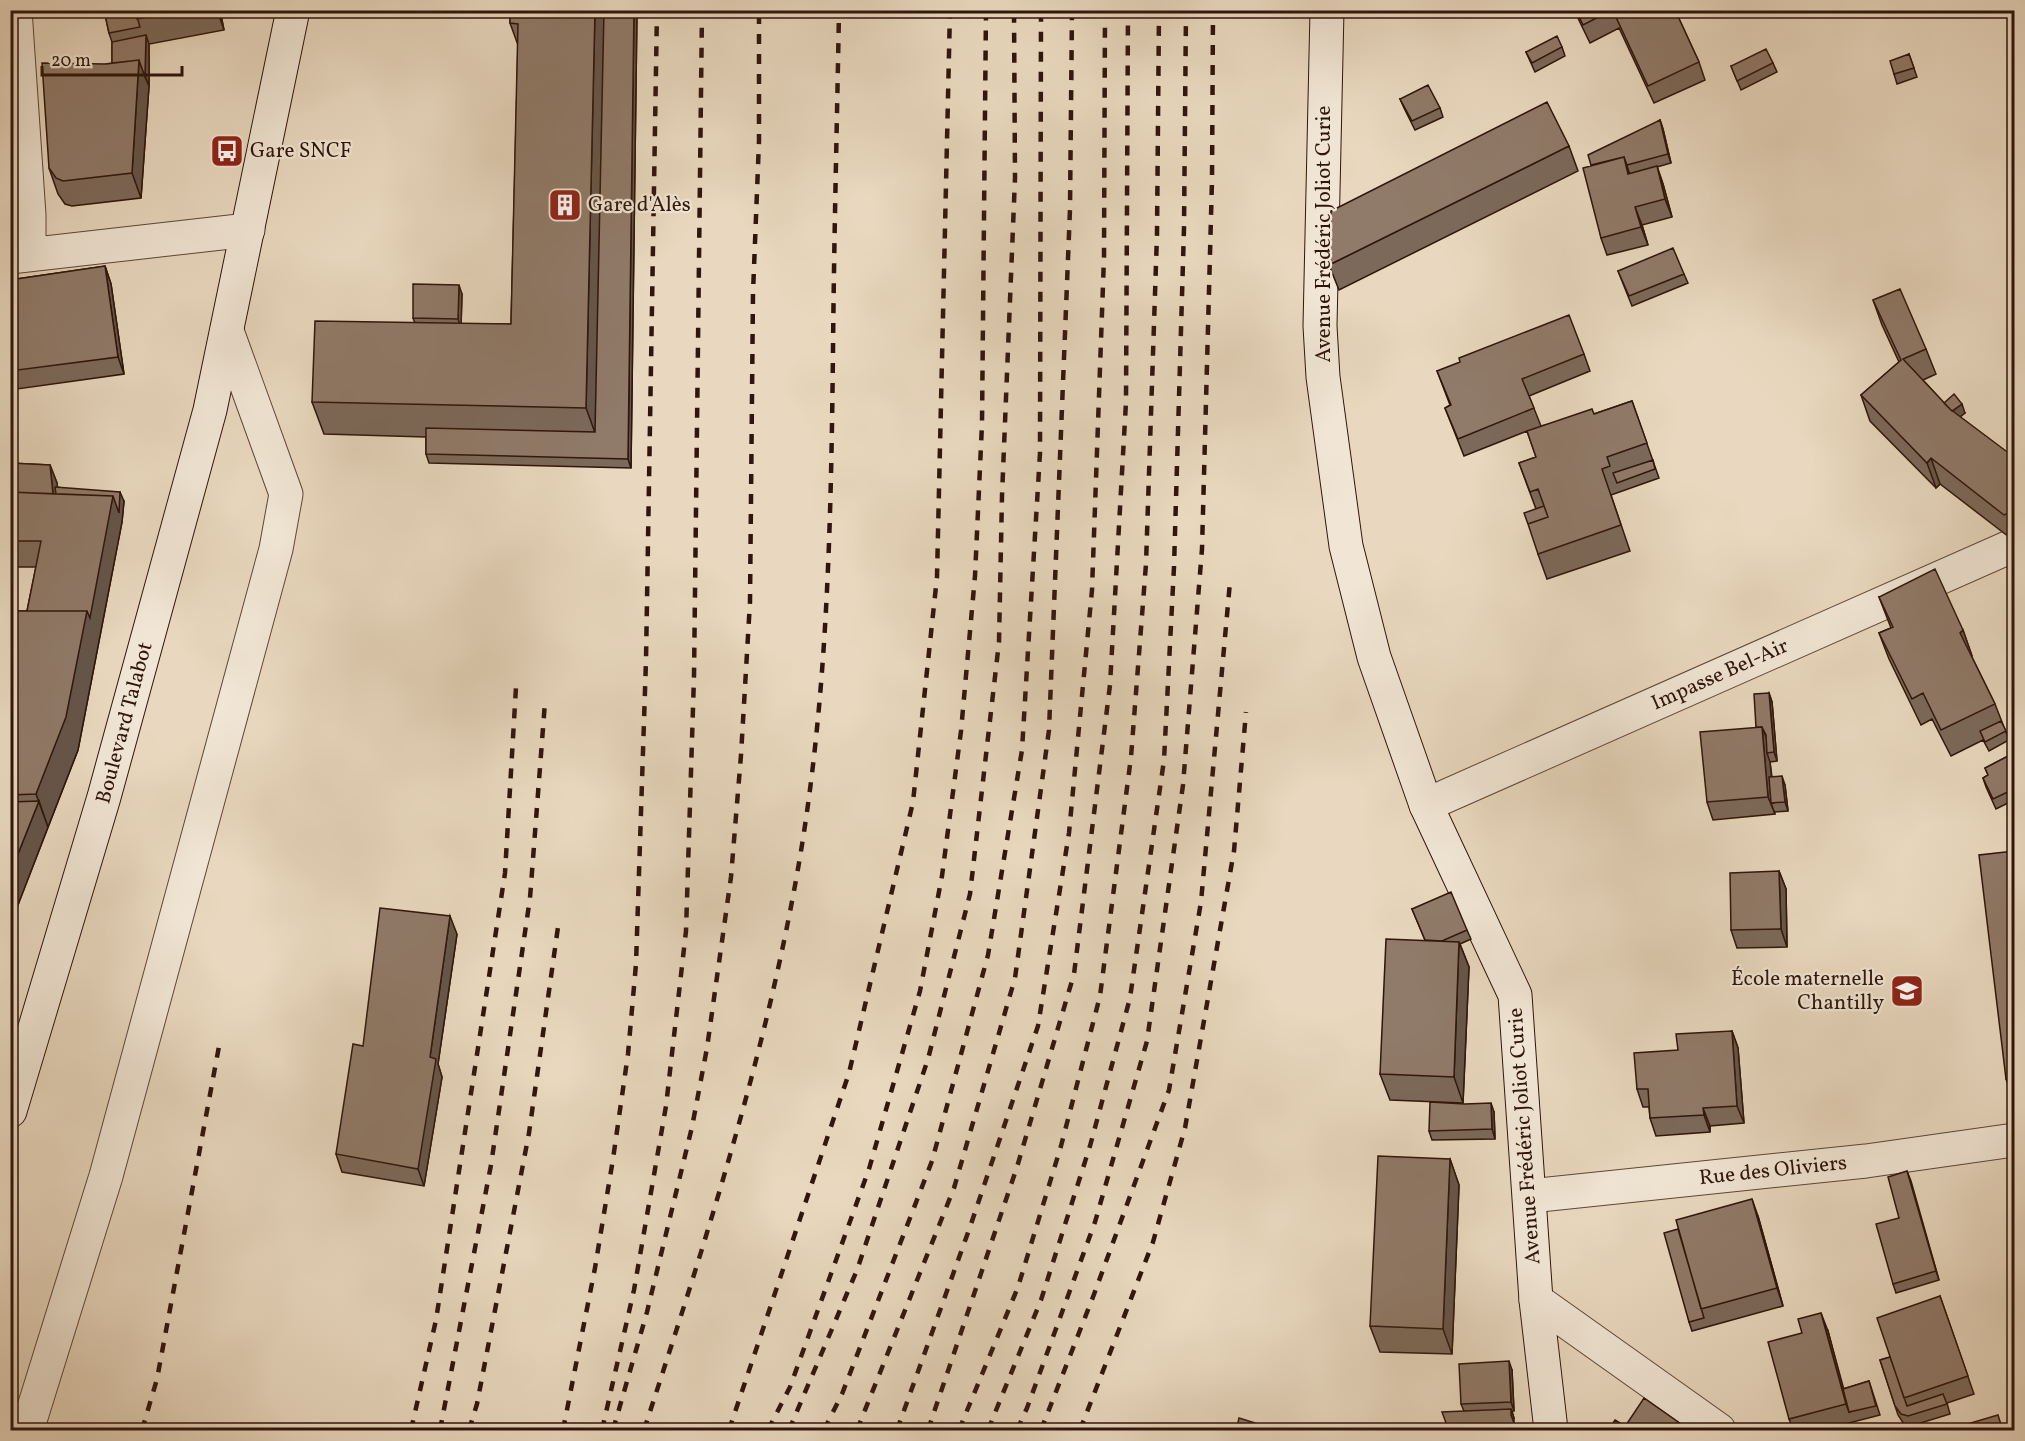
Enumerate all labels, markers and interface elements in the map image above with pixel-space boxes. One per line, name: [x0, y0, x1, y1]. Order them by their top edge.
scale bar: [42, 39, 182, 77]
text: 20 m: [51, 49, 91, 74]
street label: Avenue Frédéric Joliot Curie: [1310, 105, 1339, 363]
bus stop icon: Gare SNCF: [209, 133, 245, 169]
place label: Gare SNCF: [250, 137, 351, 166]
building icon: Gare d'Alès: [547, 187, 583, 223]
place label: Gare d'Alès: [588, 191, 691, 220]
street label: Impasse Bel-Air: [1647, 632, 1793, 718]
street label: Boulevard Talabot: [89, 639, 161, 807]
place label: École maternelle Chantilly: [1731, 965, 1885, 1018]
school or university icon: École maternelle Chantilly: [1889, 973, 1925, 1009]
street label: Avenue Frédéric Joliot Curie: [1502, 1007, 1548, 1265]
street label: Rue des Oliviers: [1698, 1149, 1848, 1193]

